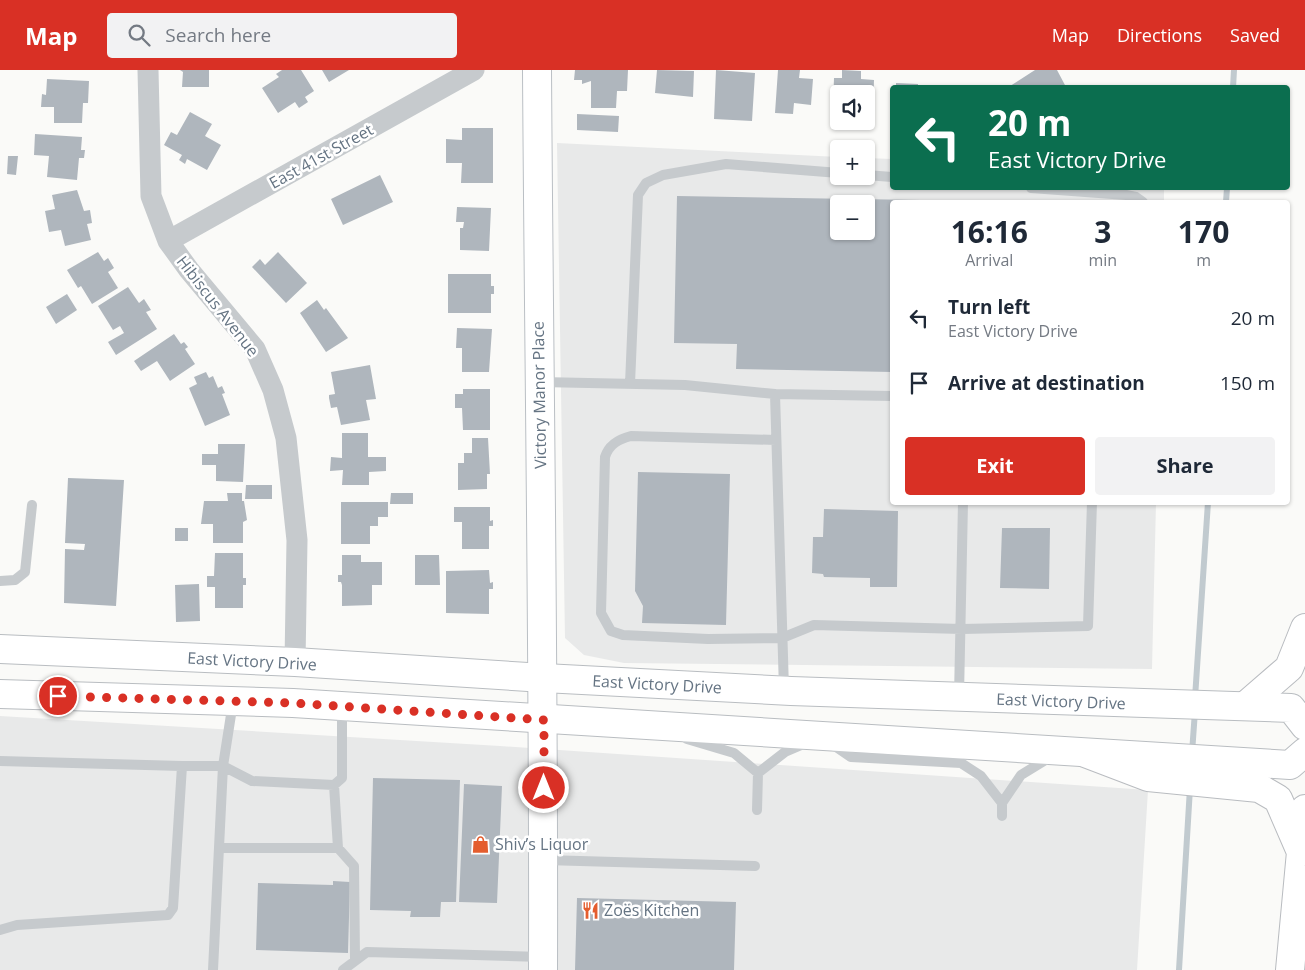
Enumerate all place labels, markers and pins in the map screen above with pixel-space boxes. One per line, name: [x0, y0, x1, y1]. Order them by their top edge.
pin: [37, 675, 79, 717]
place label: Shiv’s Liquor: [495, 833, 589, 855]
shop icon: Shiv’s Liquor: [471, 834, 491, 854]
place label: Zoës Kitchen: [604, 899, 699, 921]
restaurant icon: Zoës Kitchen: [580, 900, 600, 920]

